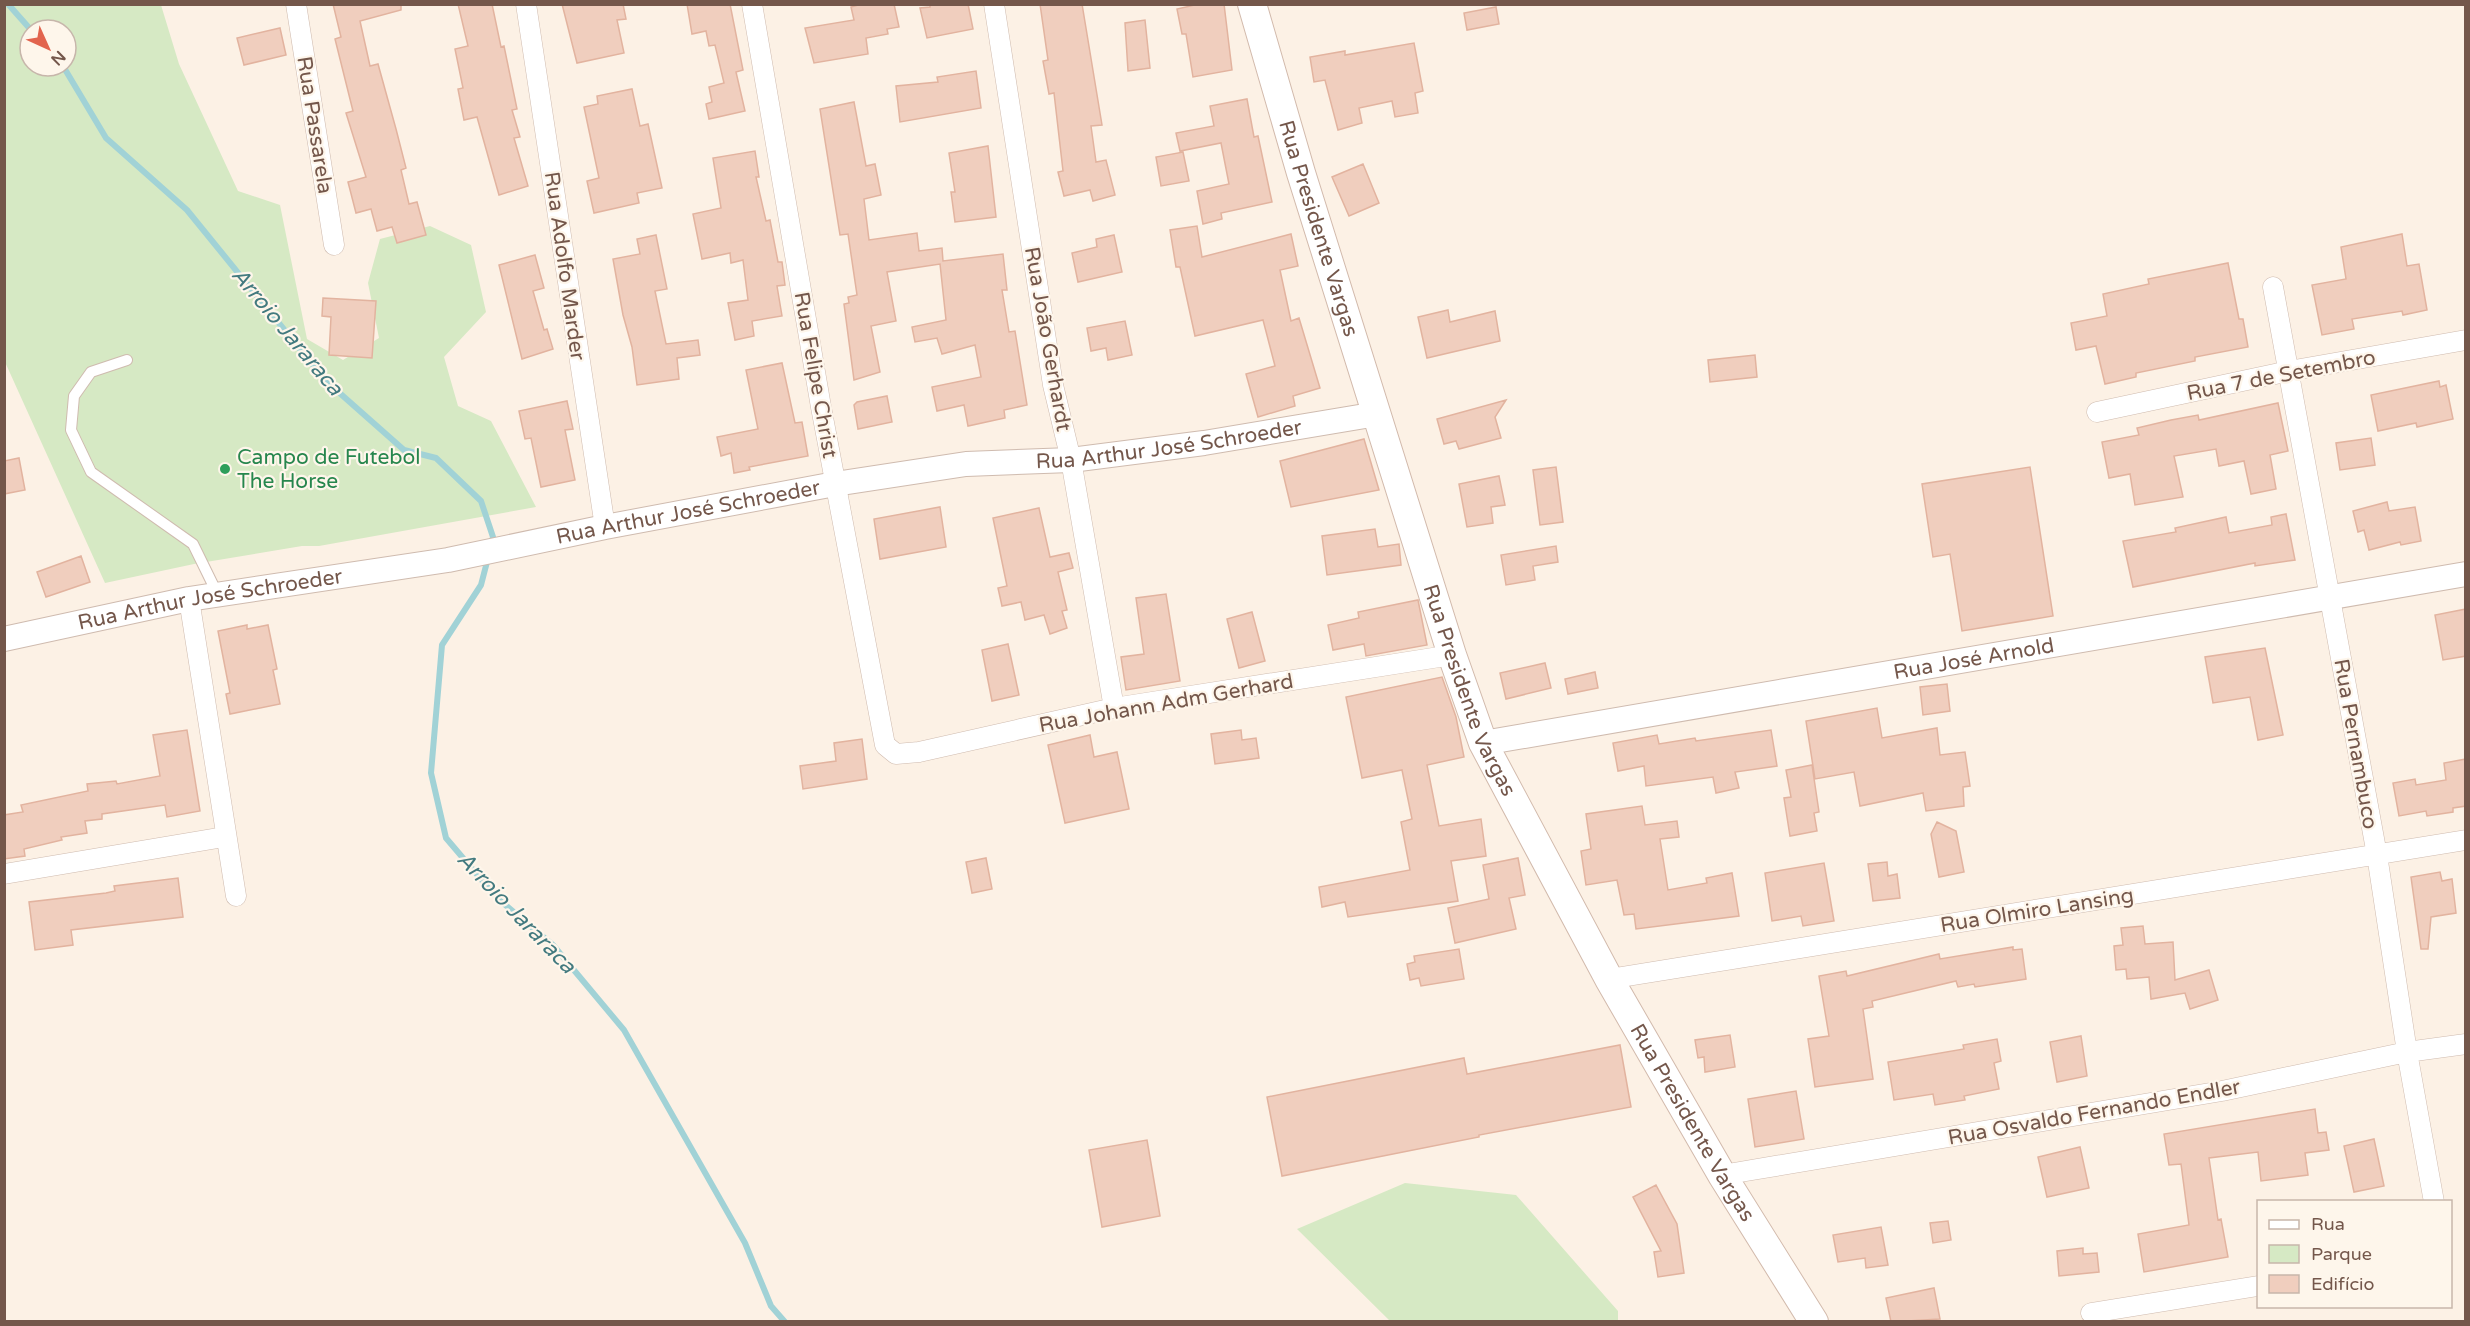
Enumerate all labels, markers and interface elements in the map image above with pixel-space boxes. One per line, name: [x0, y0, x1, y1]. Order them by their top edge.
north arrow: [18, 18, 78, 78]
text: N: [46, 46, 70, 70]
street label: Rua Passarela: [291, 54, 338, 196]
street label: Rua Presidente Vargas: [1273, 117, 1363, 340]
street label: Rua Adolfo Marder: [539, 170, 590, 362]
street label: Rua João Gerhardt: [1019, 245, 1076, 433]
water label: Arroio Jararaca: [226, 262, 349, 401]
street label: Rua Felipe Christ: [789, 290, 842, 460]
street label: Rua 7 de Setembro: [2185, 345, 2378, 406]
street label: Rua Arthur José Schroeder: [1035, 415, 1304, 474]
place label: Campo de Futebol The Horse: [237, 445, 421, 494]
marker: Campo de Futebol The Horse: [218, 462, 232, 476]
street label: Rua Arthur José Schroeder: [554, 475, 822, 550]
street label: Rua Arthur José Schroeder: [76, 564, 344, 636]
street label: Rua Presidente Vargas: [1418, 581, 1521, 800]
street label: Rua José Arnold: [1892, 633, 2056, 685]
street label: Rua Pernambuco: [2328, 657, 2383, 831]
street label: Rua Johann Adm Gerhard: [1037, 669, 1295, 738]
water label: Arroio Jararaca: [452, 846, 581, 979]
street label: Rua Olmiro Lansing: [1939, 883, 2136, 938]
street label: Rua Presidente Vargas: [1625, 1019, 1760, 1226]
street label: Rua Osvaldo Fernando Endler: [1946, 1074, 2242, 1151]
legend: [2257, 1200, 2452, 1308]
text: Rua: [2311, 1213, 2345, 1235]
text: Parque: [2311, 1243, 2372, 1265]
text: Edifício: [2311, 1273, 2375, 1295]

